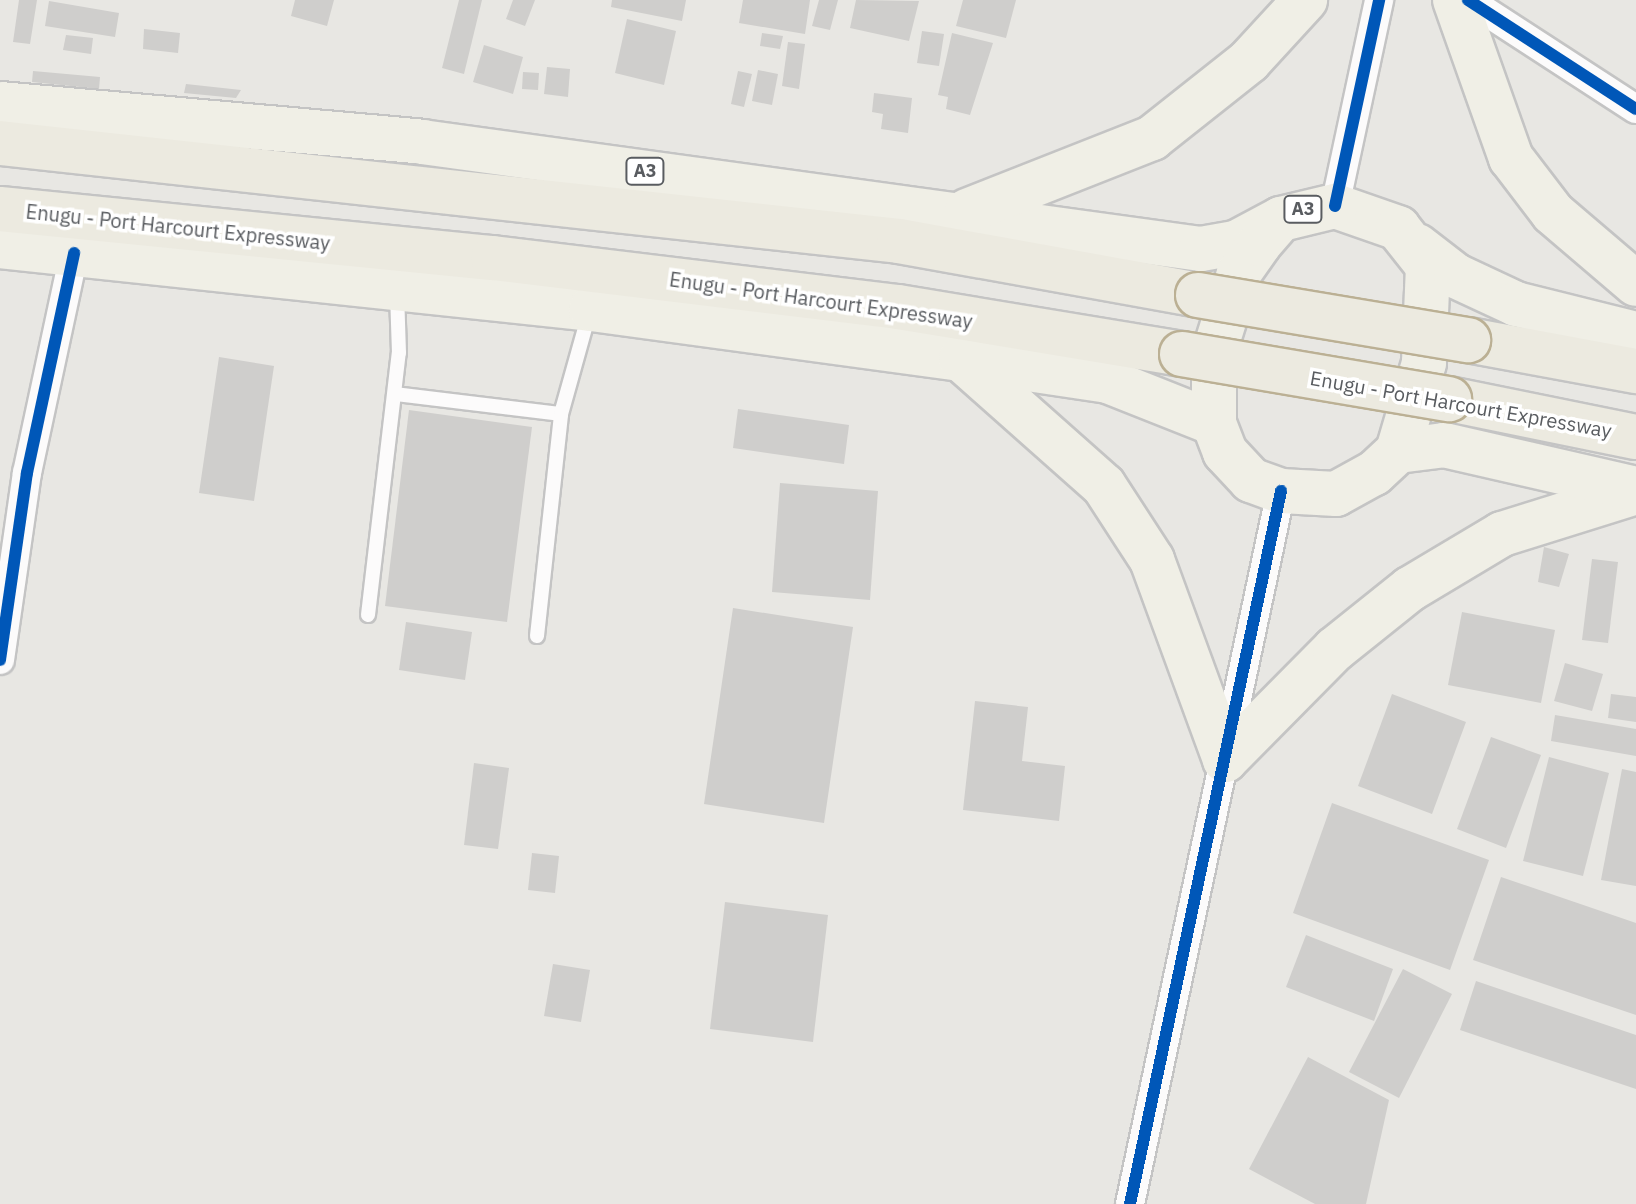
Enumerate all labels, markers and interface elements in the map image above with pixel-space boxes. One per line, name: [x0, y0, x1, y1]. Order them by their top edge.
road number: A3: [625, 157, 665, 185]
road number: A3: [1283, 195, 1323, 223]
street label: Enugu - Port Harcourt Expressway: [25, 199, 331, 255]
street label: Enugu - Port Harcourt Expressway: [668, 267, 974, 333]
street label: Enugu - Port Harcourt Expressway: [1308, 366, 1614, 442]

